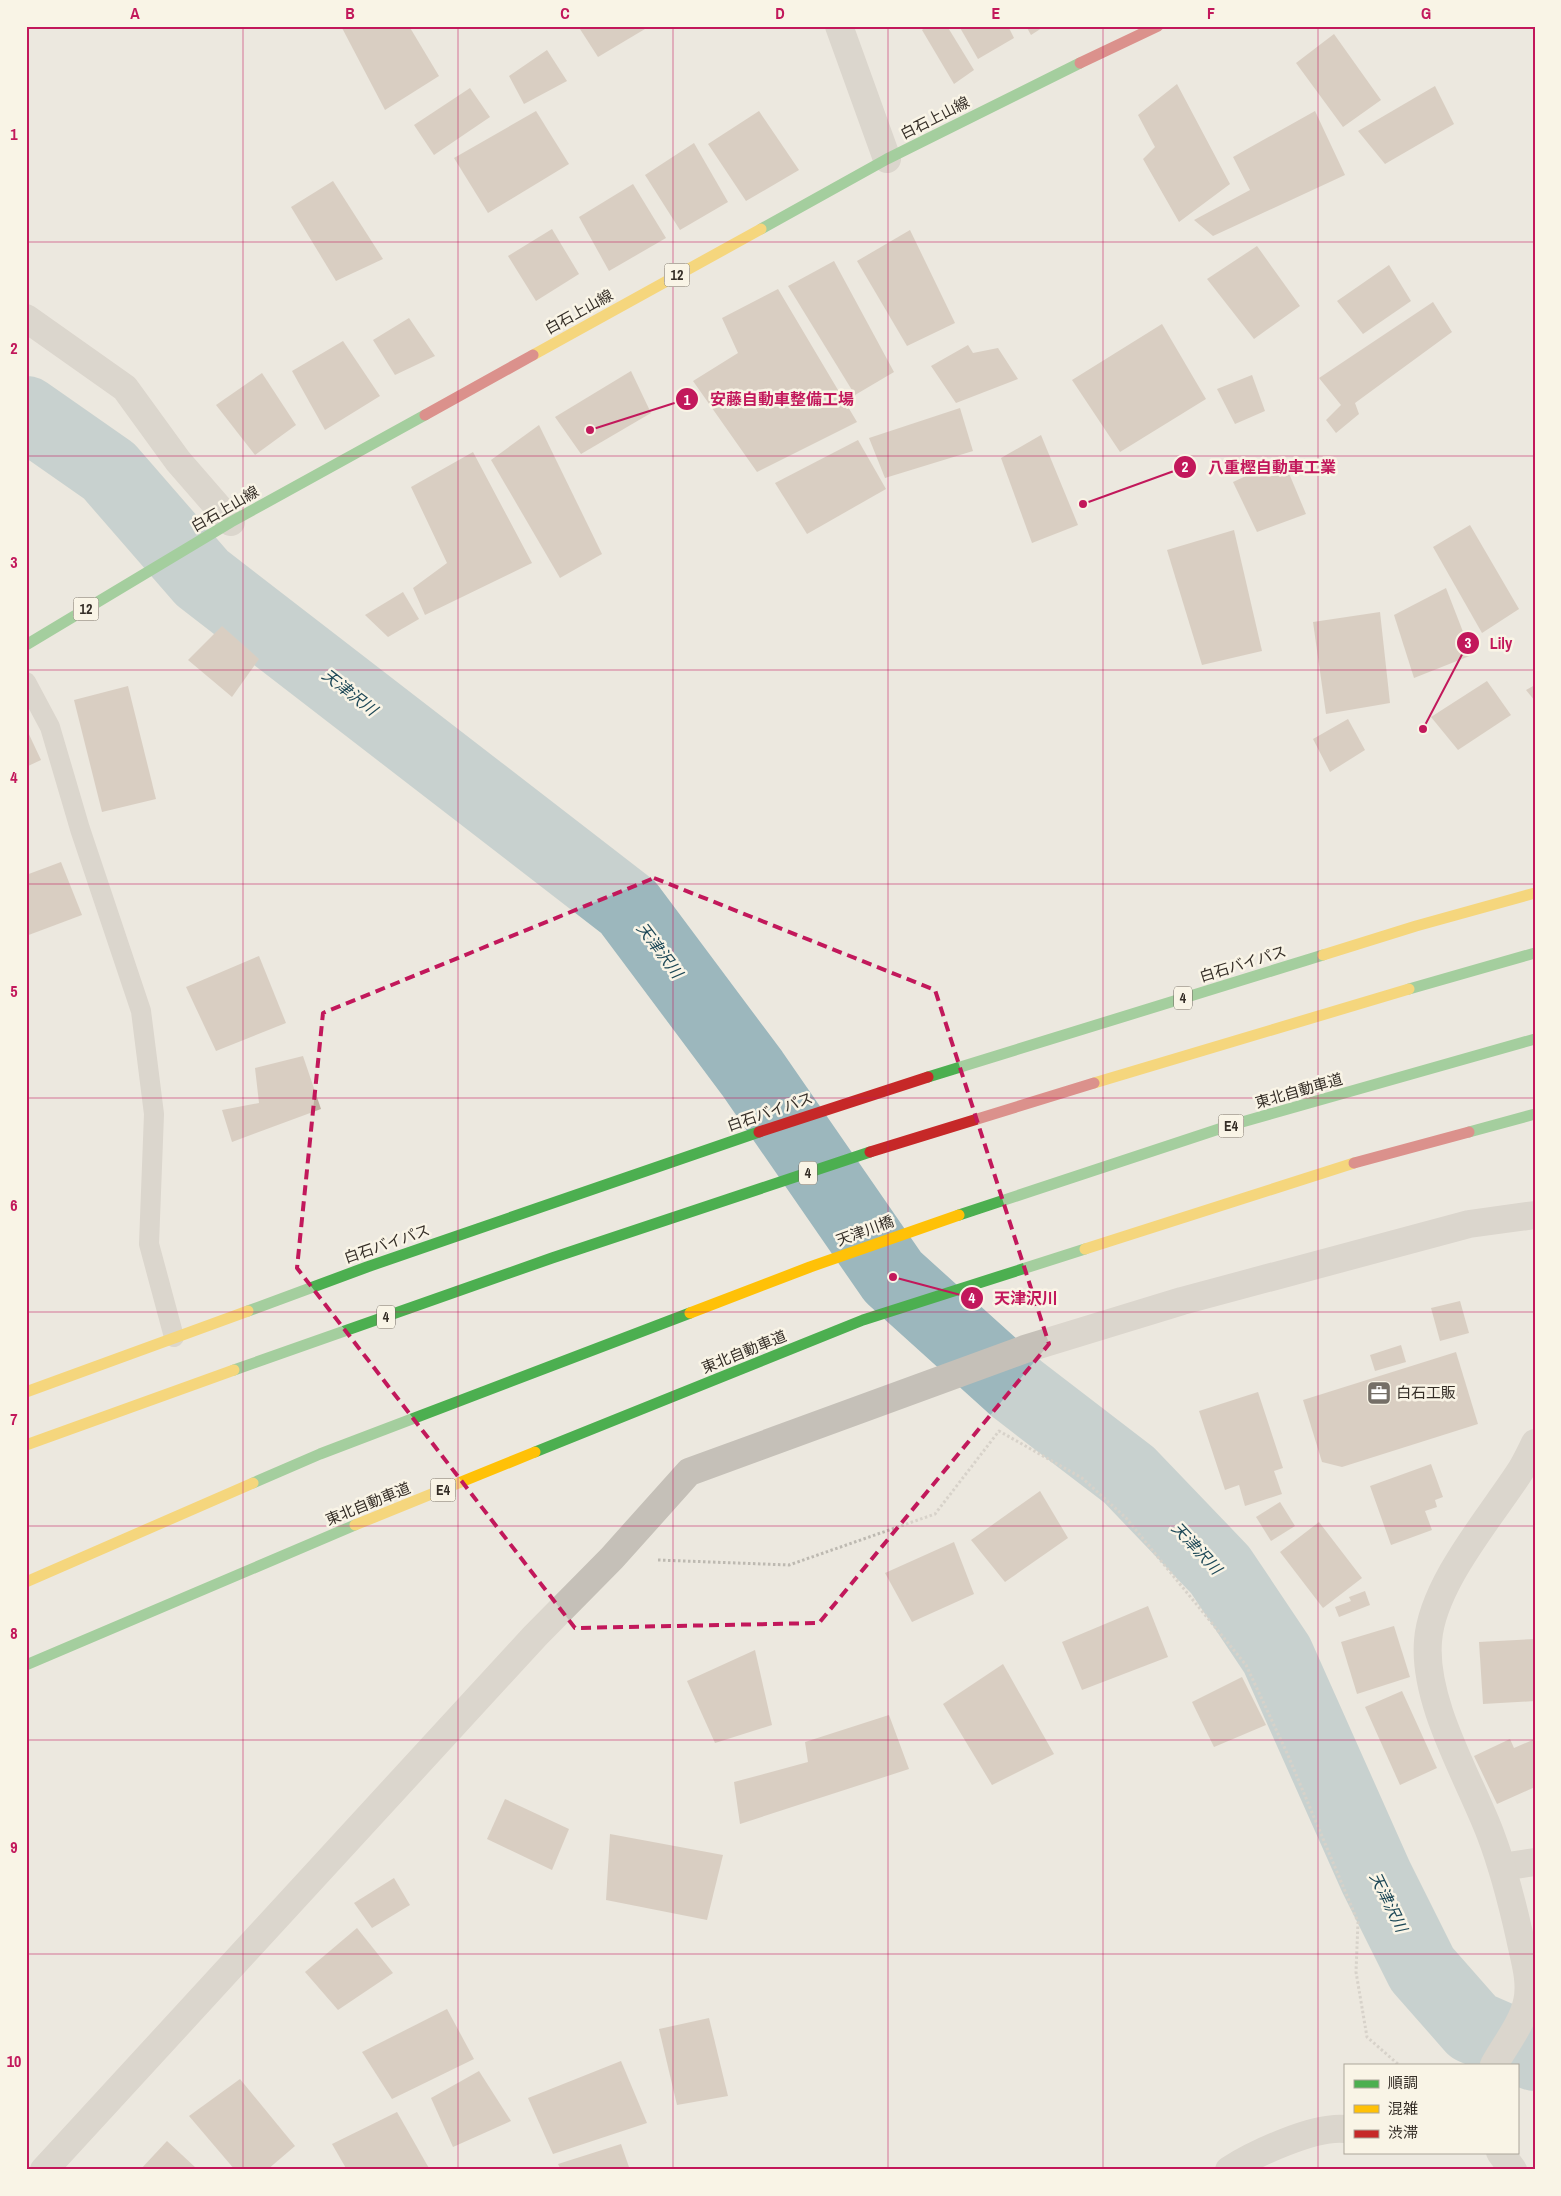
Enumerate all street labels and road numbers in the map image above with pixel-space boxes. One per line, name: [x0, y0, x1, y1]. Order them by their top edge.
street label: 白石上山線: [897, 91, 973, 144]
road number: 12: [664, 264, 690, 286]
street label: 白石上山線: [541, 284, 617, 339]
street label: 白石上山線: [187, 481, 262, 536]
road number: 12: [74, 598, 98, 620]
street label: 白石バイパス: [1197, 940, 1289, 987]
road number: 4: [1174, 986, 1192, 1010]
street label: 東北自動車道: [1253, 1068, 1345, 1113]
street label: 白石バイパス: [724, 1087, 816, 1136]
road number: E4: [1218, 1114, 1244, 1138]
road number: 4: [799, 1162, 817, 1184]
street label: 天津川橋: [833, 1210, 897, 1251]
street label: 白石バイパス: [341, 1219, 433, 1268]
road number: 4: [377, 1305, 395, 1328]
street label: 東北自動車道: [698, 1325, 789, 1378]
street label: 東北自動車道: [322, 1477, 413, 1530]
road number: E4: [430, 1478, 456, 1502]

